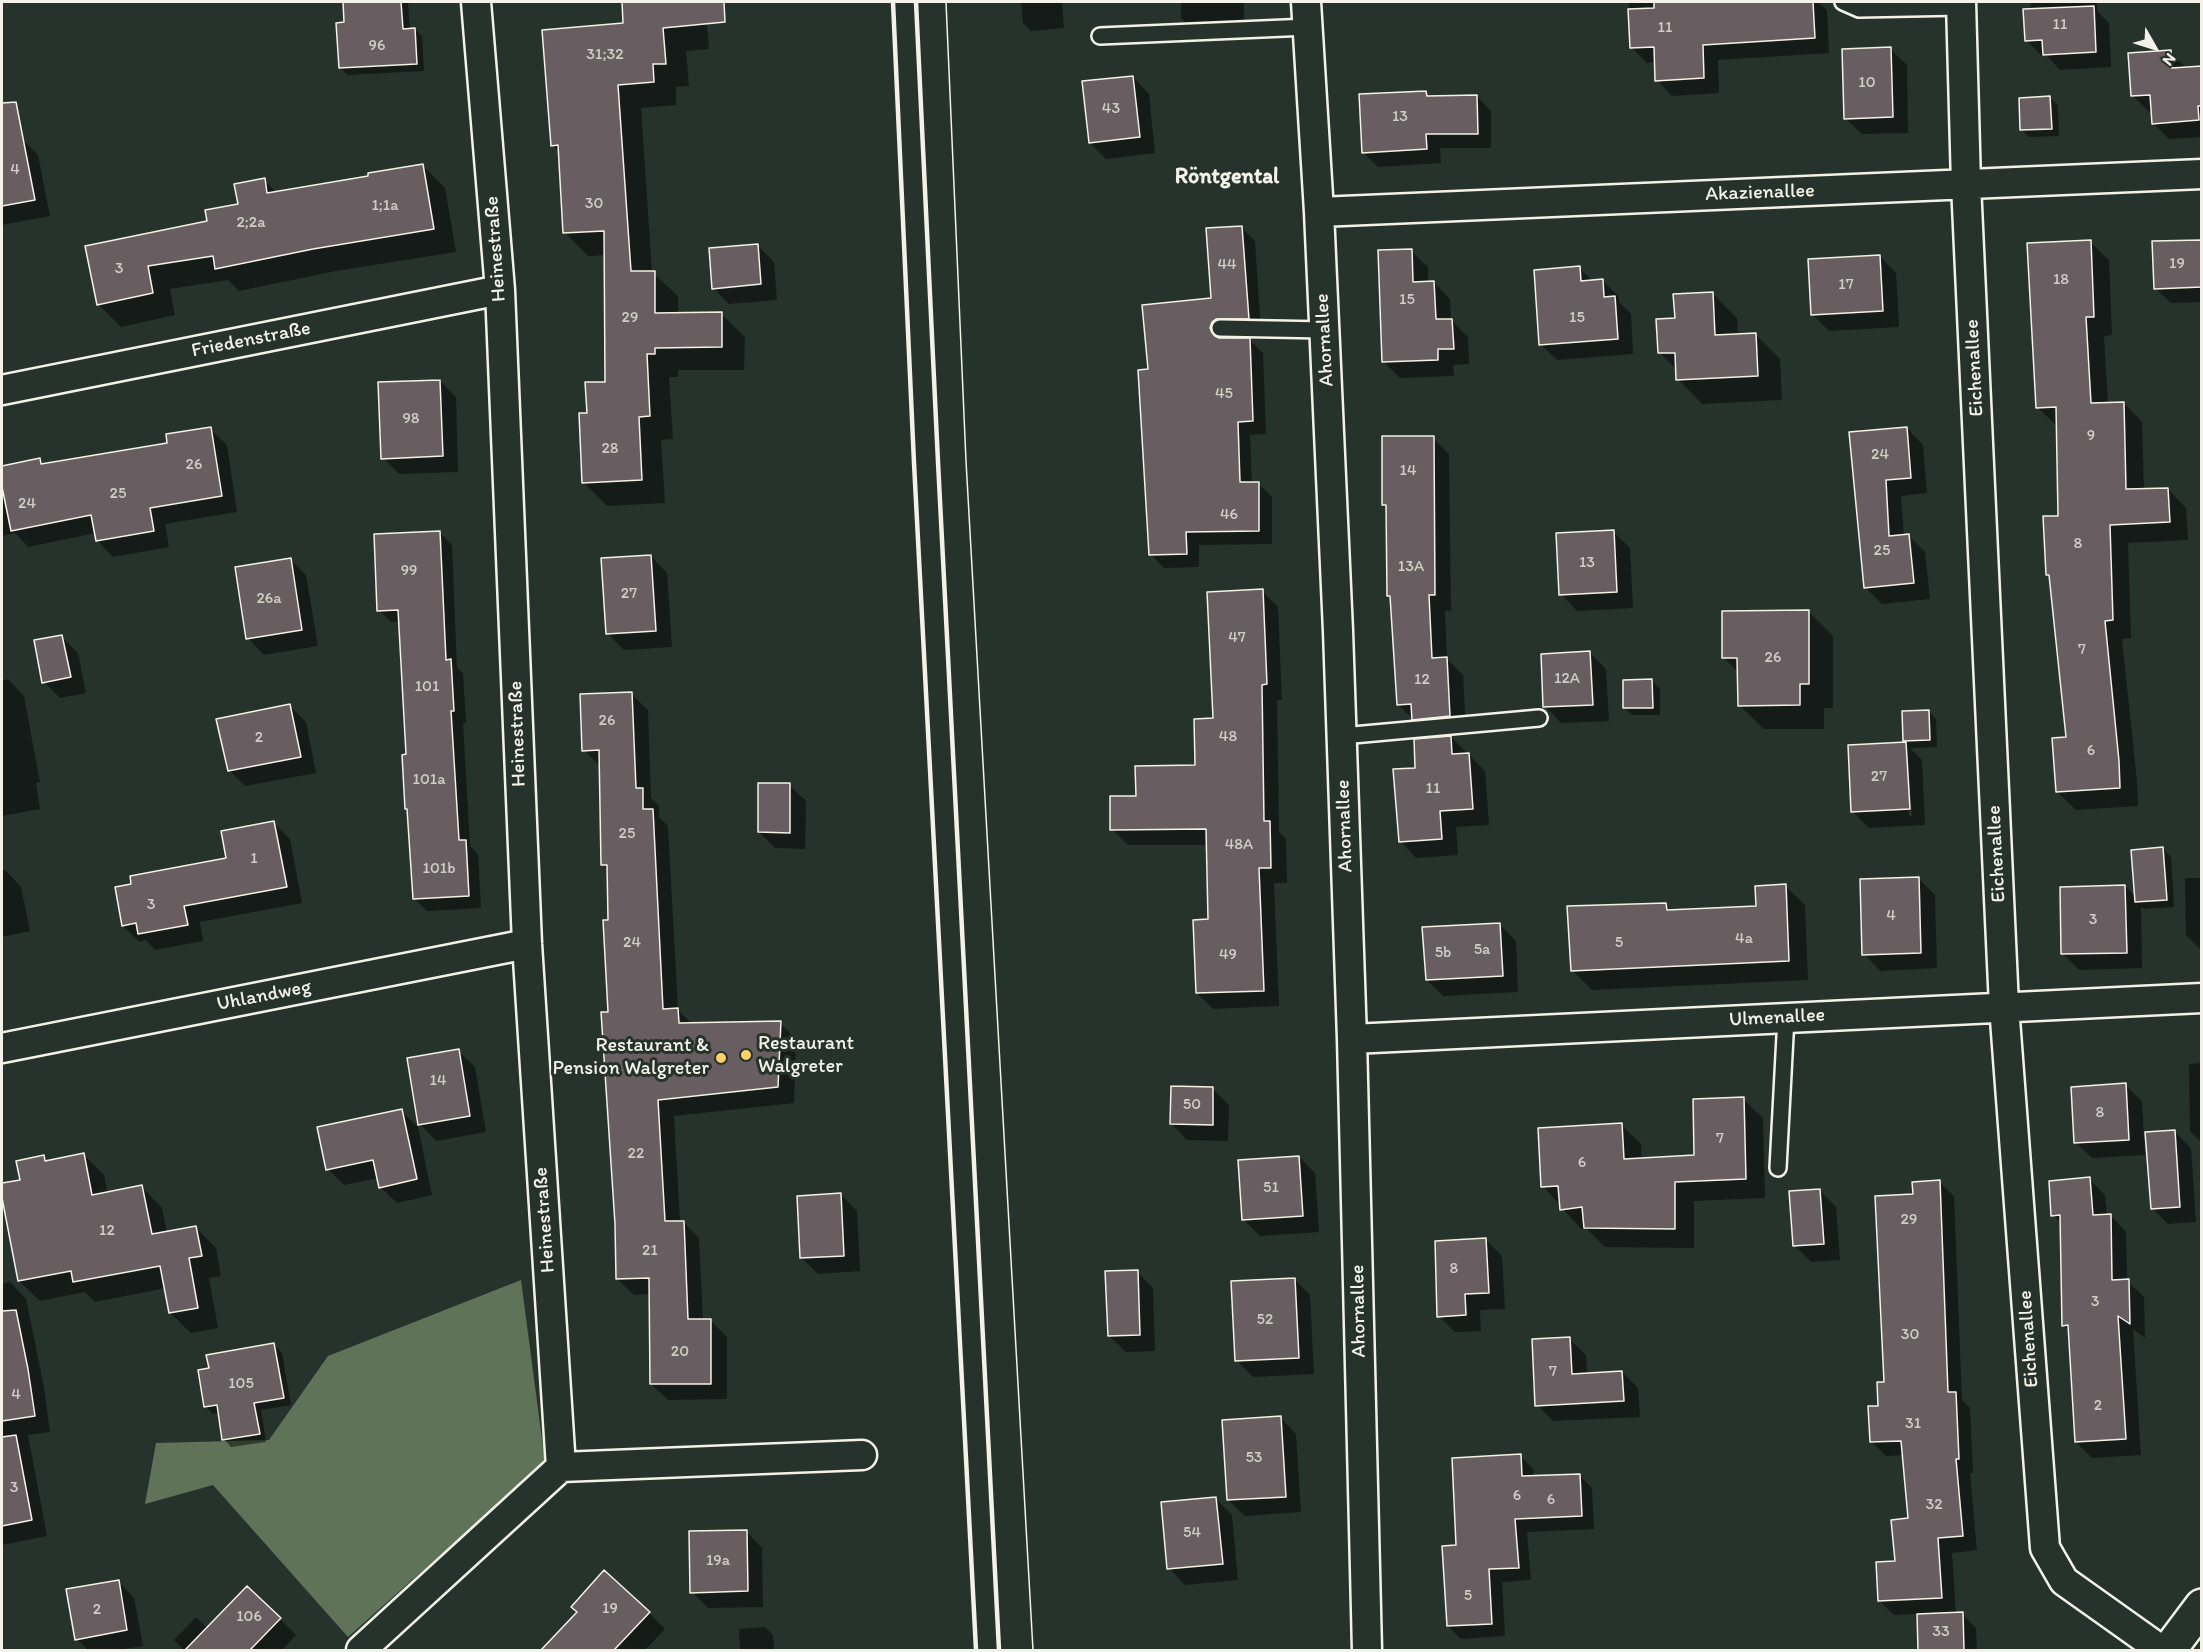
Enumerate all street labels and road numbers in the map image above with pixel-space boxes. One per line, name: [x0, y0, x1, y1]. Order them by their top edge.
street label: Akazienallee: [1705, 179, 1815, 207]
street label: Heinestraße: [480, 195, 512, 303]
street label: Ahornallee: [1311, 293, 1339, 387]
street label: Friedenstraße: [189, 317, 313, 363]
street label: Eichenallee: [1960, 319, 1990, 417]
street label: Heinestraße: [504, 681, 532, 787]
street label: Ahornallee: [1331, 779, 1359, 873]
street label: Eichenallee: [1982, 805, 2012, 903]
street label: Uhlandweg: [215, 975, 313, 1017]
street label: Ulmenallee: [1728, 1003, 1826, 1033]
street label: Heinestraße: [529, 1166, 561, 1274]
street label: Ahornallee: [1346, 1264, 1372, 1358]
street label: Eichenallee: [2014, 1290, 2044, 1388]

